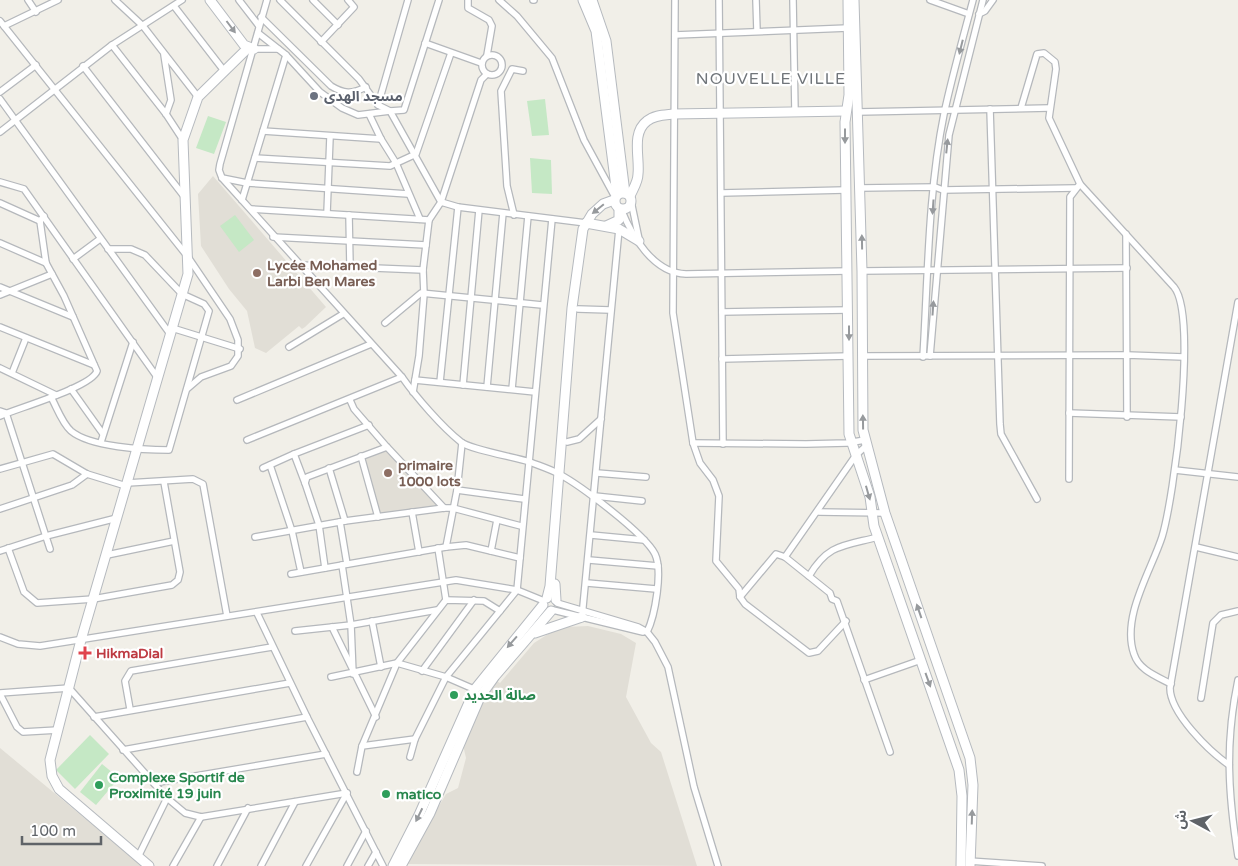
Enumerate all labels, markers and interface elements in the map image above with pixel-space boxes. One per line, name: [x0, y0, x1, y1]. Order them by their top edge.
one-way arrow: [225, 20, 236, 33]
one-way arrow: [957, 40, 965, 55]
district label: NOUVELLE VILLE: [696, 69, 846, 89]
place label: مسجد الهدى: [324, 88, 403, 105]
marker: مسجد الهدى: [308, 90, 320, 102]
one-way arrow: [841, 128, 849, 144]
one-way arrow: [944, 138, 952, 154]
one-way arrow: [929, 199, 937, 215]
one-way arrow: [592, 203, 605, 214]
one-way arrow: [857, 234, 865, 250]
place label: Lycée Mohamed Larbi Ben Mares: [267, 257, 377, 290]
marker: Lycée Mohamed Larbi Ben Mares: [251, 267, 263, 279]
one-way arrow: [930, 300, 938, 316]
one-way arrow: [845, 325, 853, 341]
one-way arrow: [859, 414, 867, 430]
place label: primaire 1000 lots: [398, 457, 461, 490]
marker: primaire 1000 lots: [382, 467, 394, 479]
one-way arrow: [865, 485, 873, 500]
one-way arrow: [915, 603, 923, 618]
one-way arrow: [506, 636, 518, 648]
place label: HikmaDial: [96, 645, 163, 662]
marker: HikmaDial: [78, 646, 92, 660]
one-way arrow: [924, 673, 932, 688]
place label: صالة الحديد: [464, 687, 536, 704]
marker: صالة الحديد: [448, 689, 460, 701]
place label: Complexe Sportif de Proximité 19 juin: [109, 769, 245, 802]
marker: Complexe Sportif de Proximité 19 juin: [93, 779, 105, 791]
place label: matico: [396, 786, 442, 803]
marker: matico: [380, 788, 392, 800]
north arrow: [1168, 796, 1218, 846]
one-way arrow: [415, 808, 423, 822]
one-way arrow: [968, 809, 976, 825]
text: ش: [1171, 809, 1190, 830]
scale bar: [22, 814, 101, 846]
text: 100 m: [30, 822, 76, 840]

